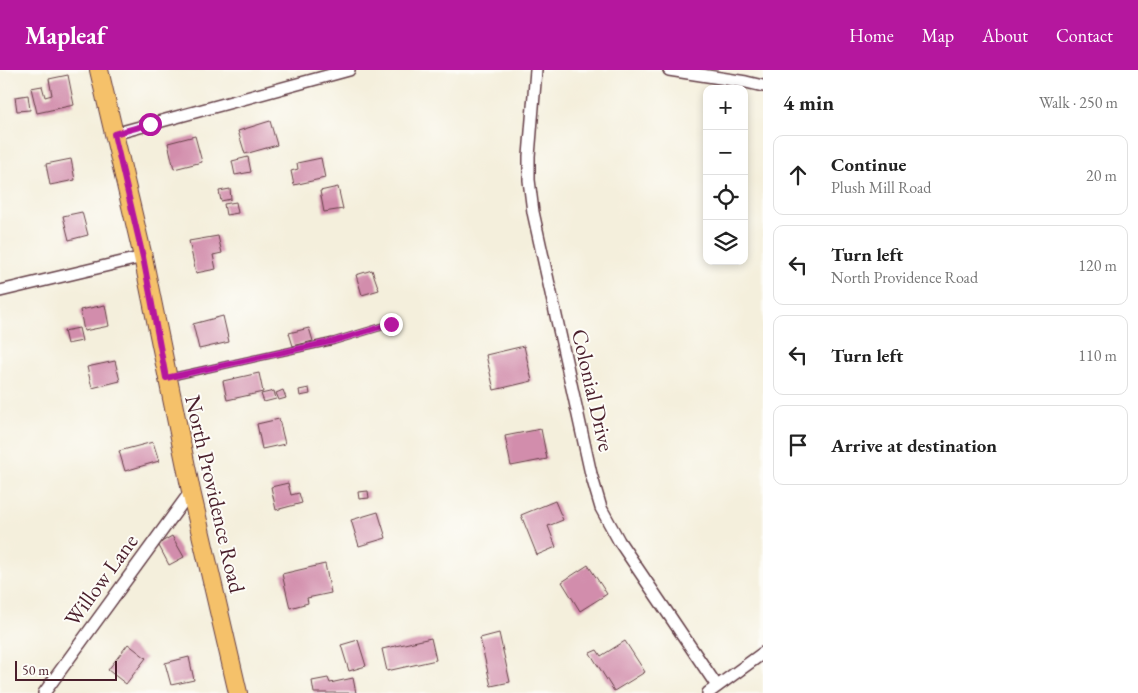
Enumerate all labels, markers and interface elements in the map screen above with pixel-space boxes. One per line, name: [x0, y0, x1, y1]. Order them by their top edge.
text: Mapleaf: [25, 20, 106, 51]
text: Home: [849, 24, 894, 47]
text: Map: [922, 24, 954, 47]
text: About: [982, 24, 1028, 47]
text: Contact: [1056, 24, 1113, 47]
map controls: [703, 85, 748, 265]
button: +: [703, 85, 748, 130]
text: 4 min: [783, 89, 834, 116]
text: Walk · 250 m: [1039, 92, 1118, 113]
route start: [139, 113, 162, 136]
button: −: [703, 130, 748, 175]
text: Continue: [831, 152, 906, 177]
icon: ahead: [784, 161, 812, 189]
text: 20 m: [1086, 165, 1117, 186]
button: locate: [703, 175, 748, 220]
text: Plush Mill Road: [831, 177, 931, 198]
button: layers: [703, 220, 748, 265]
text: Turn left: [831, 242, 903, 267]
icon: left: [784, 251, 812, 279]
text: 120 m: [1078, 255, 1117, 276]
text: North Providence Road: [831, 267, 978, 288]
route end: [380, 313, 403, 336]
street label: Colonial Drive: [565, 326, 621, 454]
icon: left: [784, 341, 812, 369]
text: Turn left: [831, 343, 903, 368]
text: 110 m: [1078, 345, 1117, 366]
street label: North Providence Road: [178, 392, 252, 597]
icon: arrive: [784, 431, 812, 459]
text: Arrive at destination: [831, 433, 997, 458]
street label: Willow Lane: [58, 528, 145, 632]
scale bar: [15, 658, 118, 681]
text: 50 m: [22, 661, 49, 679]

